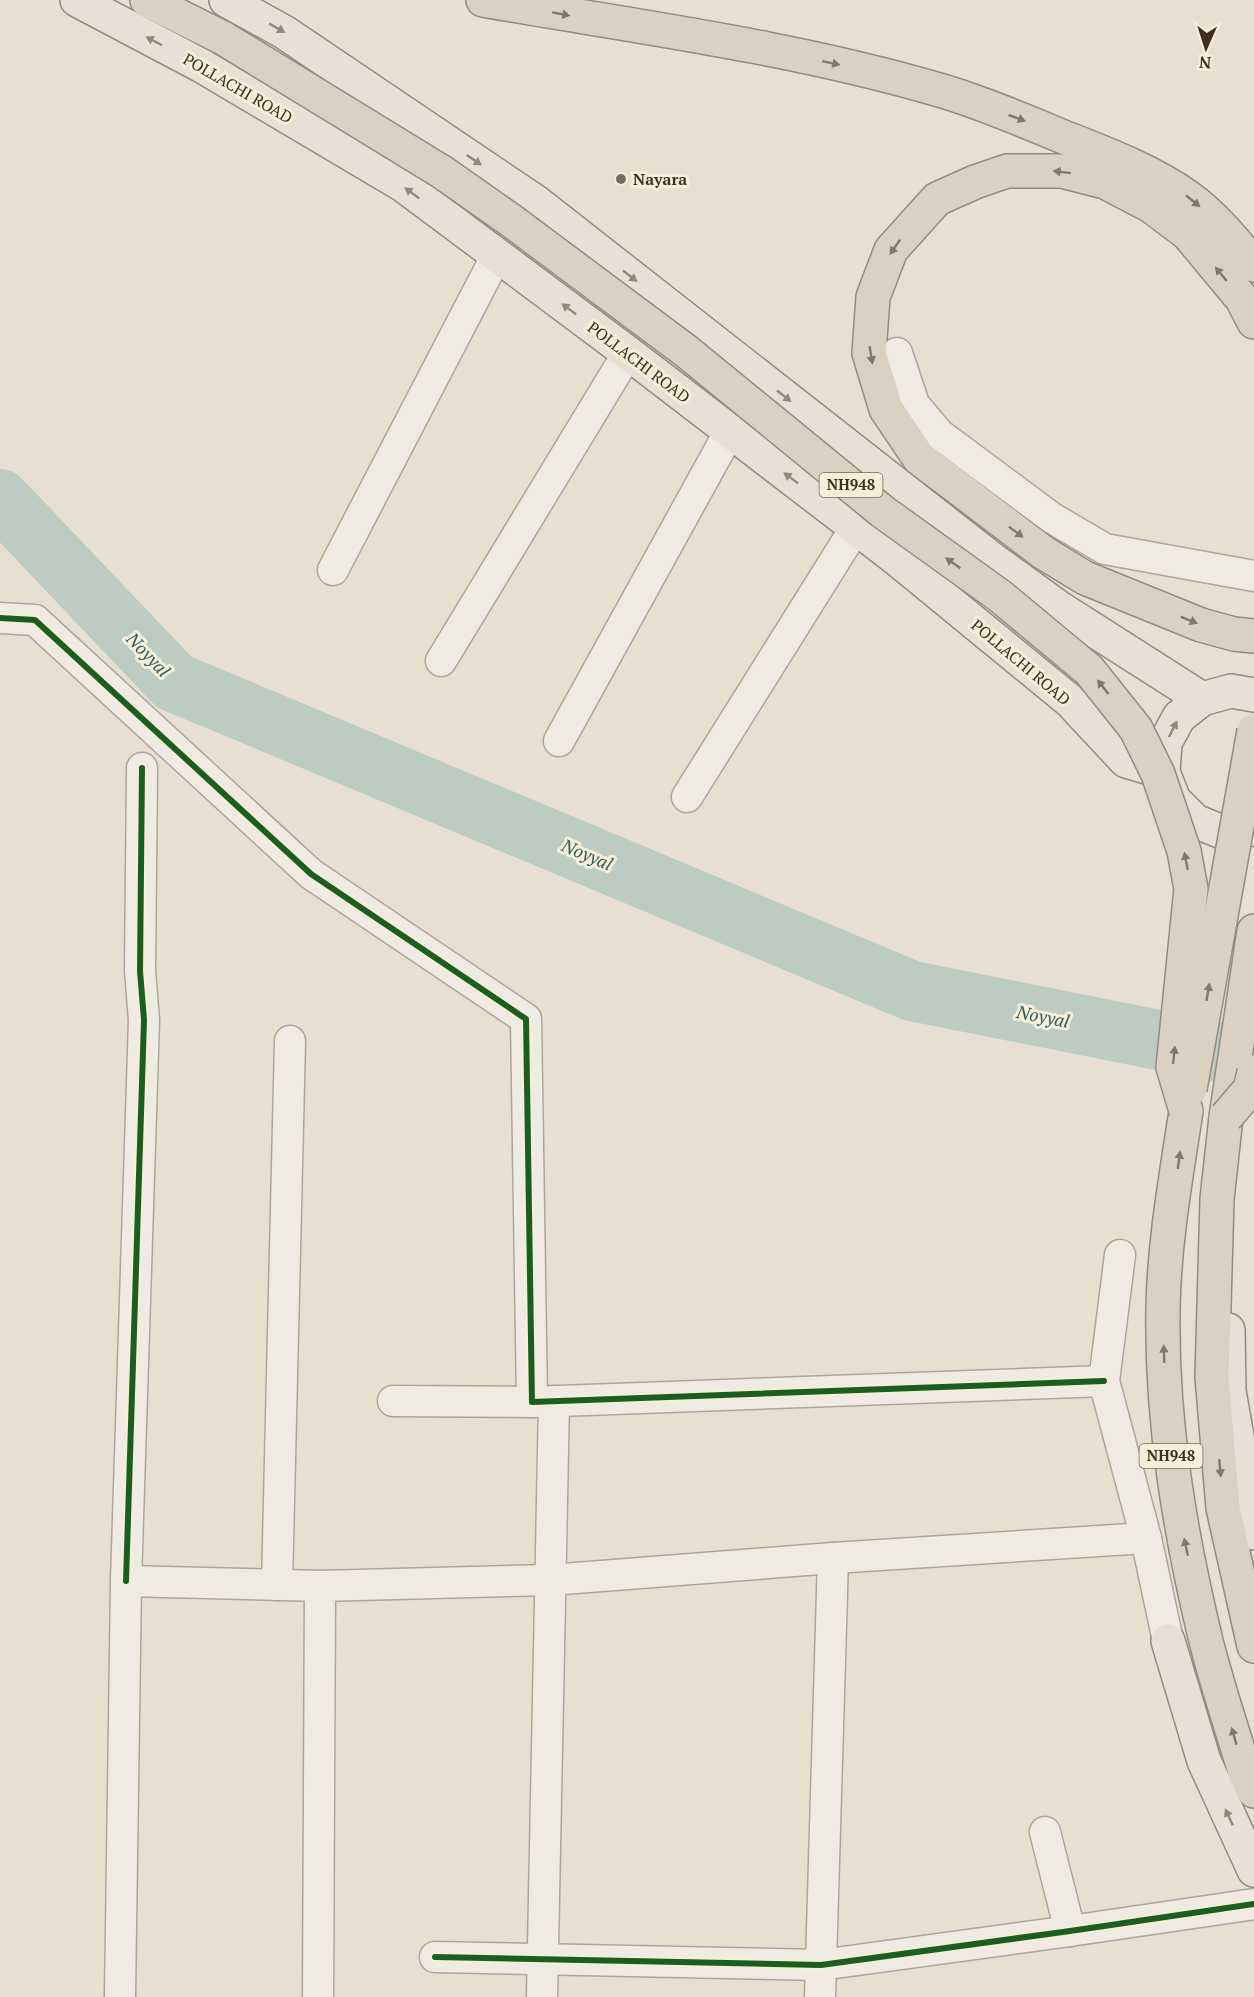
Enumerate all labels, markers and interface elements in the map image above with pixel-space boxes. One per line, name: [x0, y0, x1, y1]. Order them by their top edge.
one-way arrow: [552, 9, 571, 18]
north arrow: [1176, 18, 1236, 78]
one-way arrow: [269, 23, 286, 33]
one-way arrow: [145, 36, 163, 46]
street label: POLLACHI ROAD: [179, 48, 297, 128]
text: N: [1199, 52, 1212, 74]
one-way arrow: [821, 58, 840, 68]
one-way arrow: [1008, 114, 1026, 123]
one-way arrow: [466, 154, 482, 165]
place label: Nayara: [633, 168, 687, 190]
one-way arrow: [1052, 168, 1071, 177]
marker: Nayara: [614, 172, 628, 186]
one-way arrow: [405, 187, 420, 199]
one-way arrow: [1185, 195, 1201, 208]
one-way arrow: [889, 239, 901, 255]
one-way arrow: [1215, 266, 1228, 282]
one-way arrow: [623, 269, 638, 281]
one-way arrow: [561, 303, 577, 315]
street label: POLLACHI ROAD: [583, 316, 695, 408]
one-way arrow: [867, 346, 876, 365]
one-way arrow: [776, 390, 791, 402]
one-way arrow: [783, 471, 799, 484]
road number: NH948: [820, 473, 882, 497]
one-way arrow: [1009, 525, 1024, 537]
one-way arrow: [946, 557, 962, 569]
street label: POLLACHI ROAD: [967, 614, 1075, 710]
one-way arrow: [1180, 615, 1198, 625]
water label: Noyyal: [121, 626, 176, 682]
one-way arrow: [1096, 679, 1109, 695]
one-way arrow: [1168, 721, 1177, 738]
water label: Noyyal: [557, 832, 616, 875]
one-way arrow: [1181, 851, 1190, 870]
one-way arrow: [1204, 982, 1213, 1001]
water label: Noyyal: [1014, 999, 1072, 1033]
one-way arrow: [1169, 1045, 1179, 1064]
one-way arrow: [1174, 1150, 1183, 1169]
one-way arrow: [1160, 1344, 1169, 1363]
road number: NH948: [1140, 1444, 1202, 1468]
one-way arrow: [1215, 1459, 1225, 1478]
one-way arrow: [1181, 1538, 1190, 1557]
one-way arrow: [1229, 1727, 1238, 1745]
one-way arrow: [1225, 1808, 1234, 1825]

